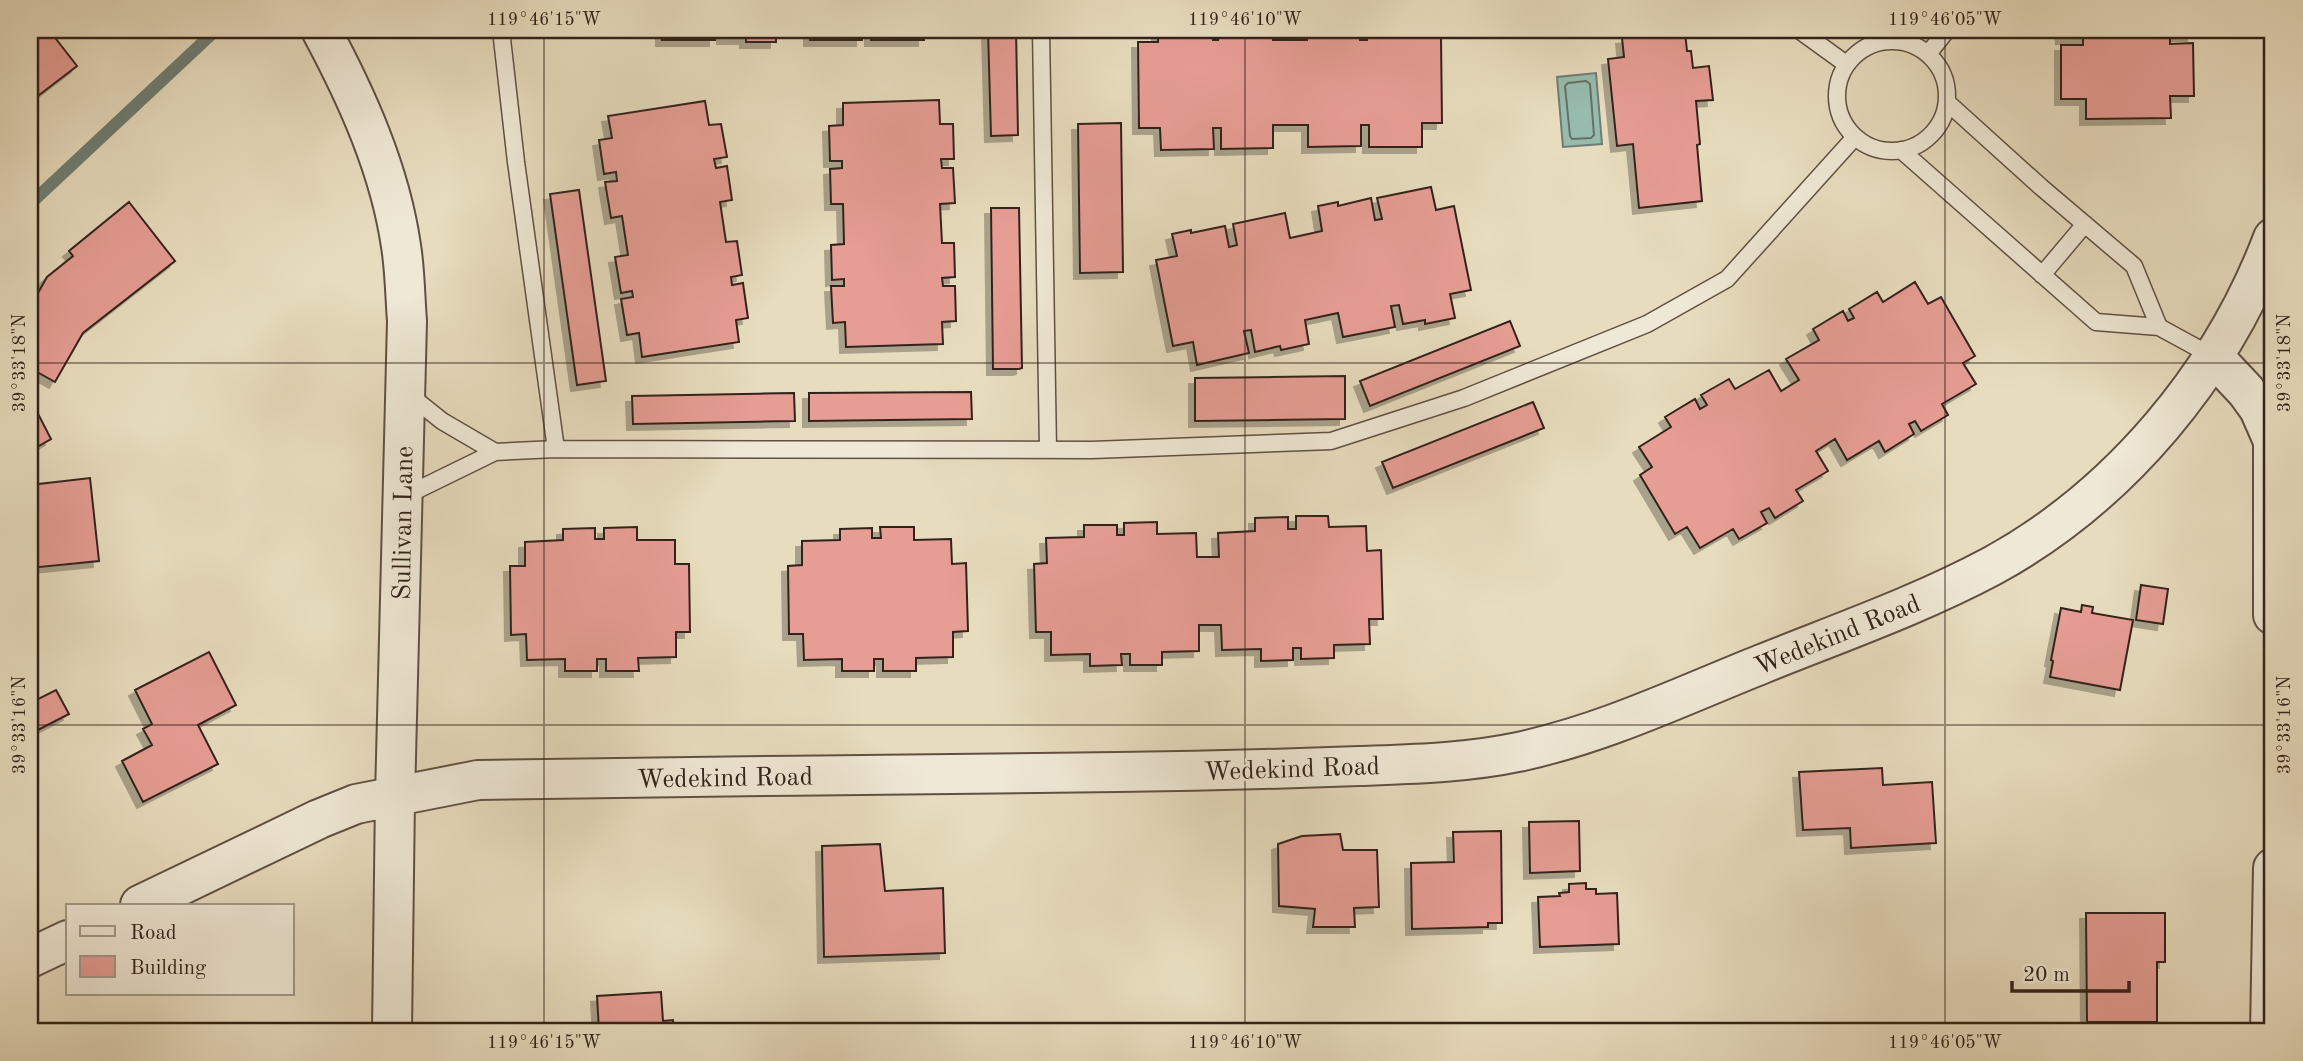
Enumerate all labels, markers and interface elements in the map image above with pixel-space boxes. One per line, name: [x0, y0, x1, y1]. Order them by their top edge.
text: 119°46'15"W: [487, 11, 601, 29]
text: 119°46'10"W: [1188, 11, 1302, 29]
text: 119°46'05"W: [1888, 11, 2002, 29]
text: 39°33'18"N: [11, 314, 29, 412]
text: 39°33'18"N: [2276, 314, 2294, 412]
street label: Sullivan Lane: [390, 446, 418, 600]
street label: Wedekind Road: [1751, 591, 1924, 681]
text: 39°33'16"N: [11, 676, 29, 774]
text: 39°33'16"N: [2276, 676, 2294, 774]
street label: Wedekind Road: [1204, 754, 1381, 786]
street label: Wedekind Road: [637, 764, 813, 794]
legend: [66, 904, 294, 995]
text: Road: [130, 923, 177, 944]
scale bar: [2012, 949, 2130, 993]
text: Building: [130, 958, 207, 979]
text: 20 m: [2023, 965, 2070, 986]
text: 119°46'15"W: [487, 1034, 601, 1052]
text: 119°46'10"W: [1188, 1034, 1302, 1052]
text: 119°46'05"W: [1888, 1034, 2002, 1052]

